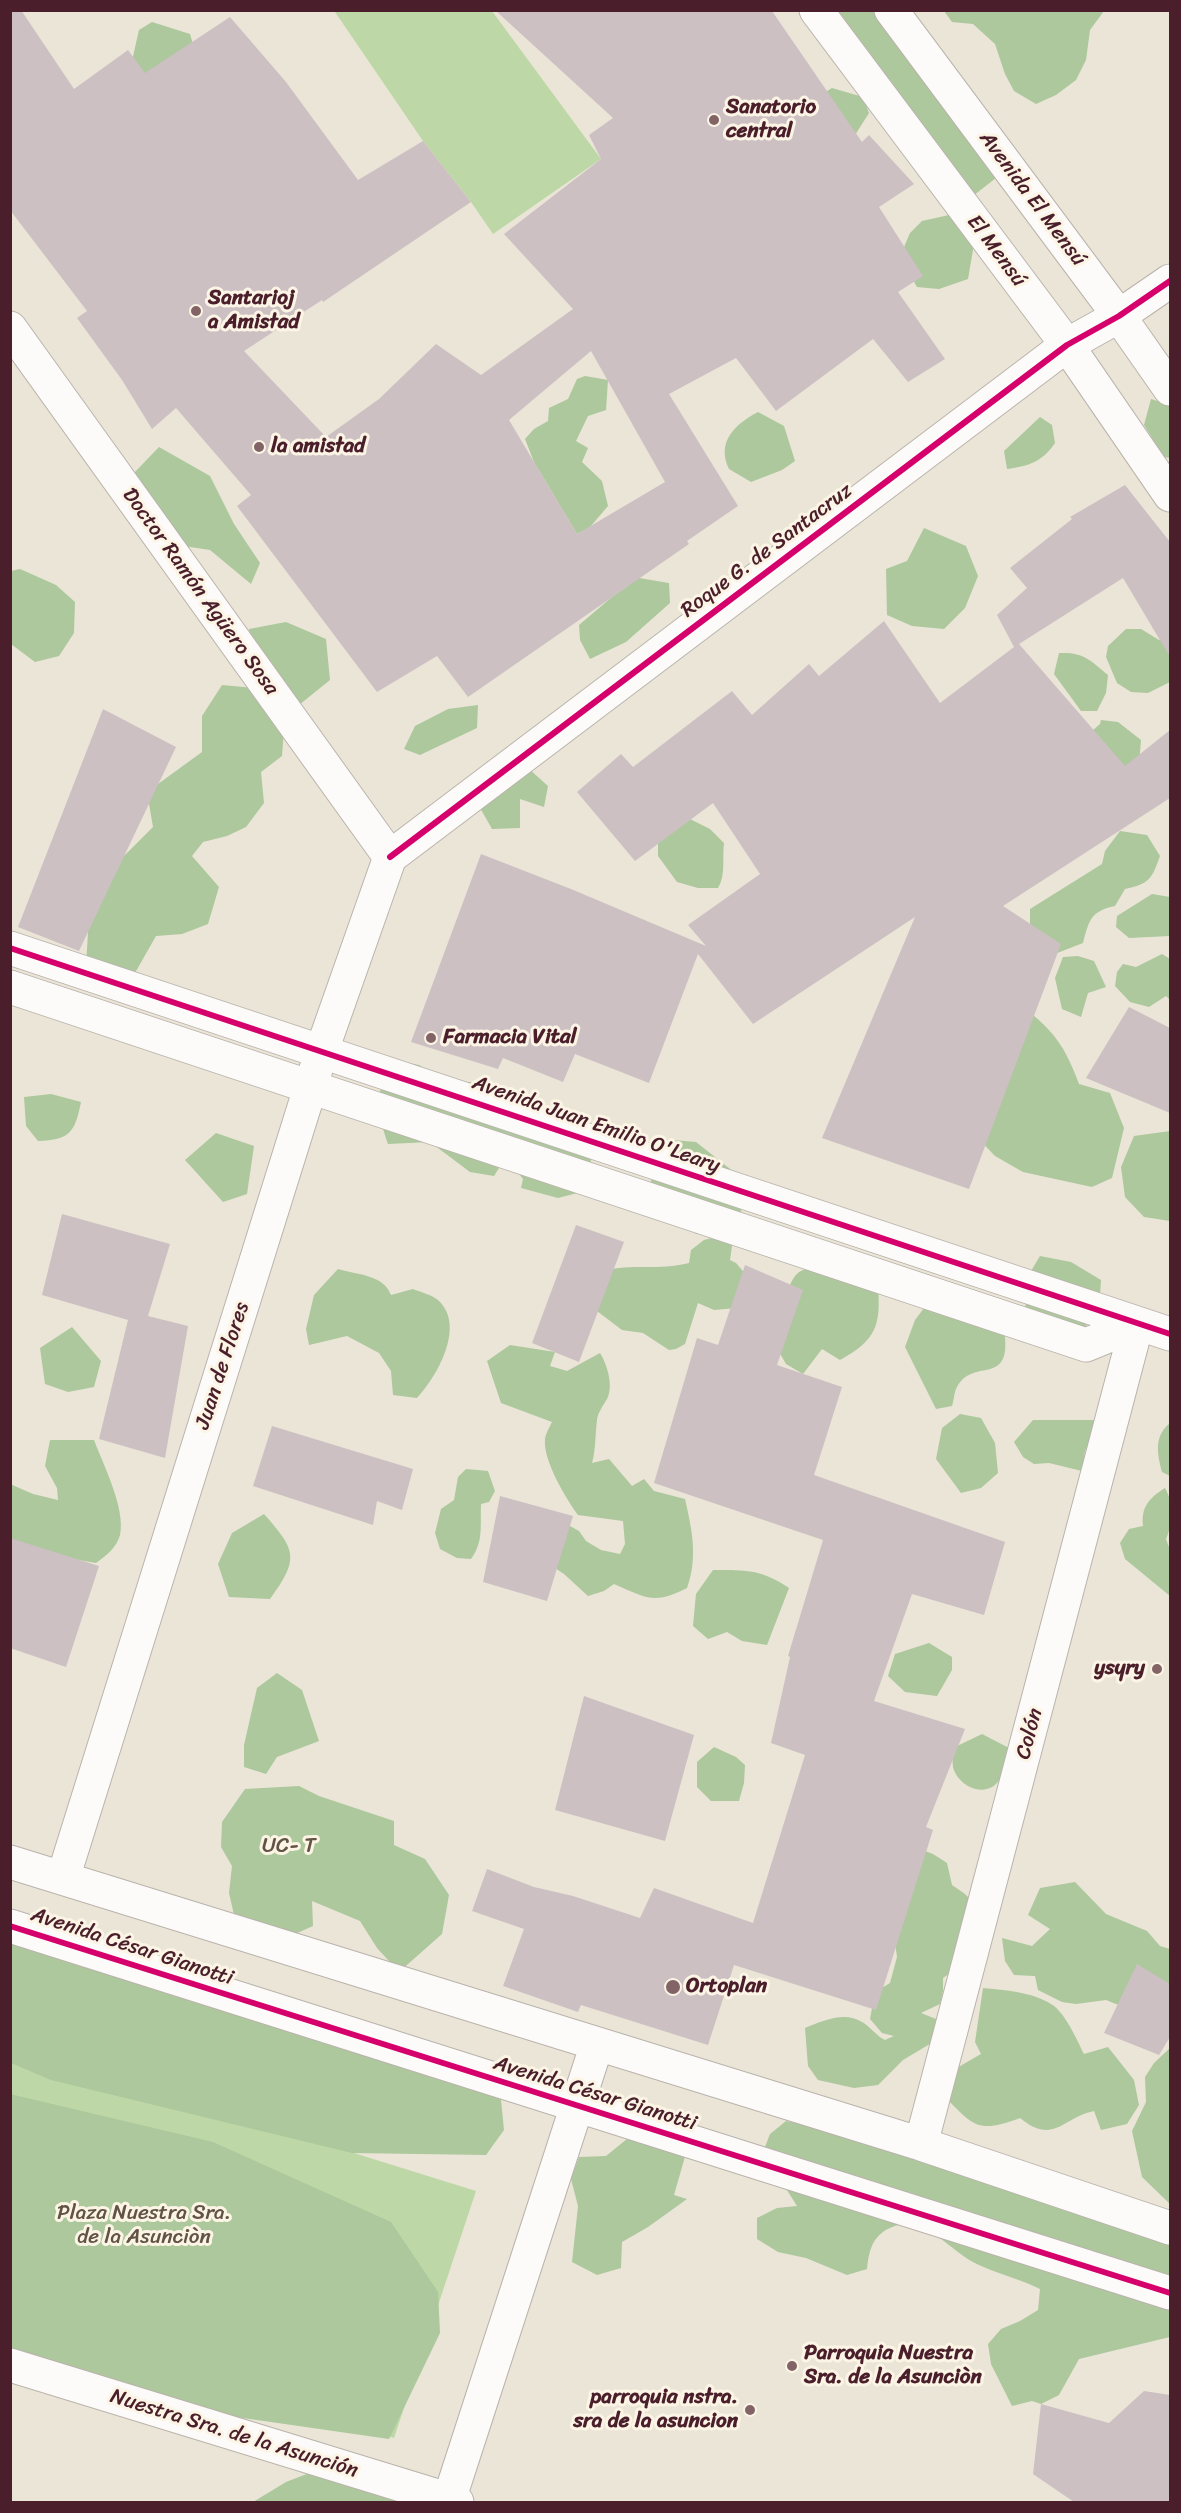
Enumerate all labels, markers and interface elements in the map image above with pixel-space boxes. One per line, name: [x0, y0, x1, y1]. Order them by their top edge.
place label: Sanatorio central: [726, 95, 816, 145]
marker: Sanatorio central: [707, 113, 721, 127]
street label: Avenida El Mensú: [973, 127, 1091, 271]
street label: El Mensú: [961, 210, 1031, 292]
place label: Santarioj a Amistad: [208, 286, 299, 336]
marker: Santarioj a Amistad: [189, 304, 203, 318]
place label: la amistad: [271, 434, 365, 460]
marker: la amistad: [252, 440, 266, 454]
street label: Roque G. de Santacruz: [676, 478, 858, 624]
street label: Doctor Ramón Agüero Sosa: [116, 484, 284, 700]
place label: Farmacia Vital: [443, 1025, 577, 1051]
marker: Farmacia Vital: [424, 1031, 438, 1045]
street label: Avenida Juan Emilio O'Leary: [469, 1071, 723, 1179]
street label: Juan de Flores: [191, 1299, 255, 1433]
place label: ysyry: [1094, 1656, 1145, 1682]
marker: ysyry: [1150, 1662, 1164, 1676]
street label: Colón: [1011, 1706, 1049, 1762]
park label: UC- T: [262, 1834, 316, 1860]
street label: Avenida César Gianotti: [28, 1902, 236, 1992]
place label: Ortoplan: [686, 1974, 767, 2000]
marker: Ortoplan: [664, 1978, 682, 1996]
street label: Avenida César Gianotti: [490, 2051, 700, 2137]
park label: Plaza Nuestra Sra. de la Asunciòn: [57, 2201, 231, 2251]
place label: Parroquia Nuestra Sra. de la Asunciòn: [804, 2341, 982, 2391]
marker: Parroquia Nuestra Sra. de la Asunciòn: [785, 2359, 799, 2373]
street label: Nuestra Sra. de la Asunción: [107, 2384, 361, 2484]
place label: parroquia nstra. sra de la asuncion: [573, 2385, 738, 2435]
marker: parroquia nstra. sra de la asuncion: [743, 2403, 757, 2417]

